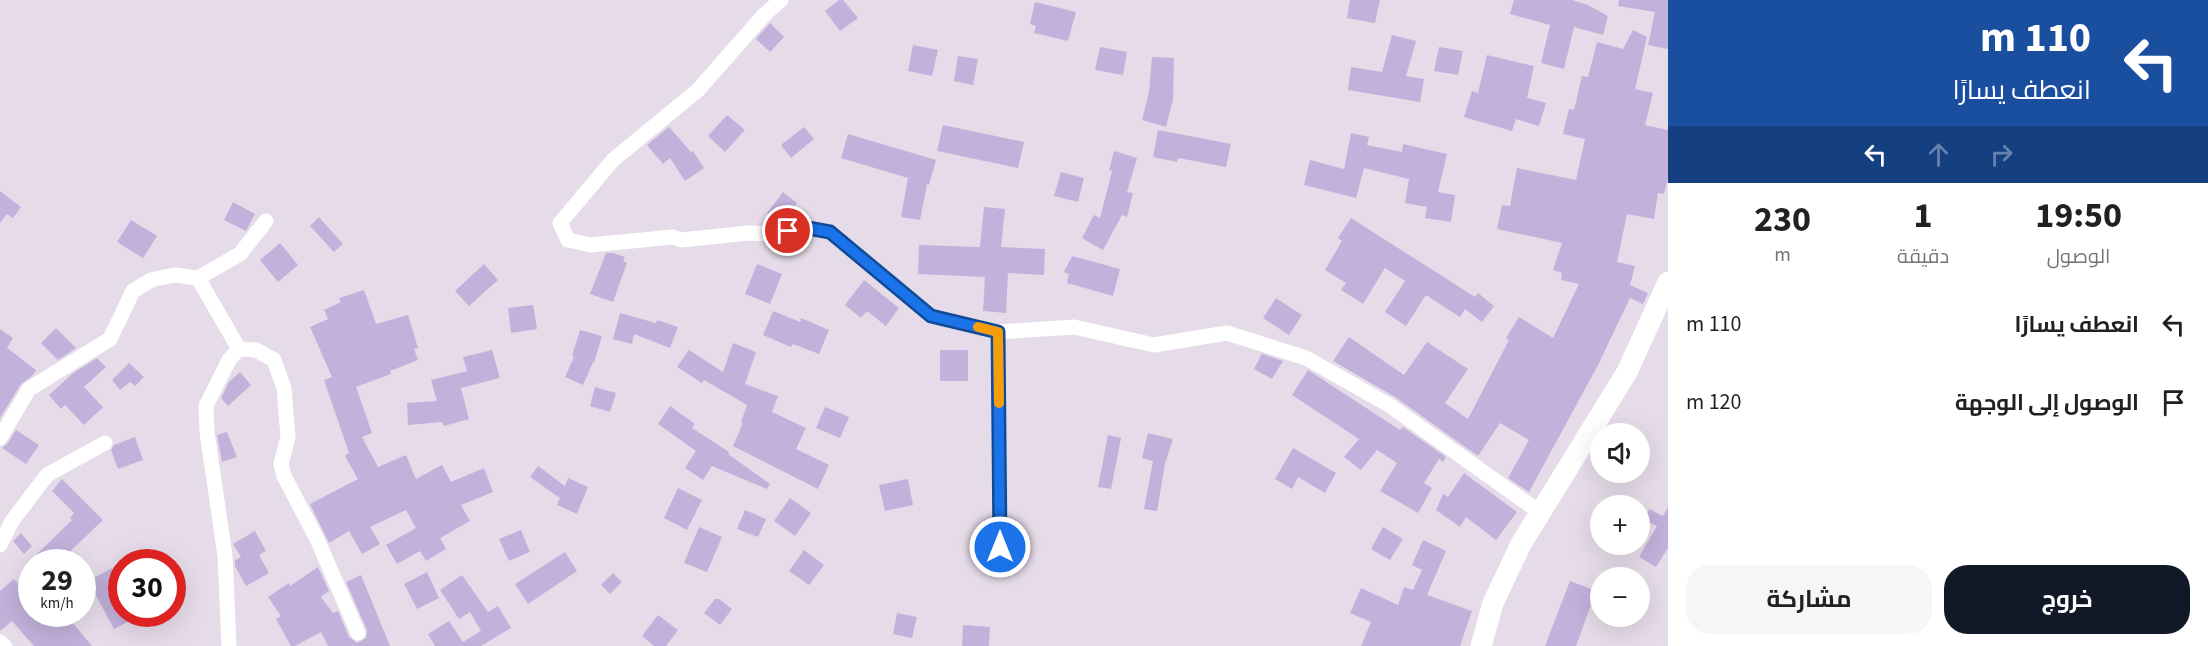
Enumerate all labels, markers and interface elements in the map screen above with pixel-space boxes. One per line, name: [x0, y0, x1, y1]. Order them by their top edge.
text: 110 m: [1980, 8, 2091, 68]
icon: left: [2112, 24, 2190, 102]
text: انعطف يسارًا: [1952, 71, 2091, 110]
icon: left: [1859, 138, 1892, 171]
icon: ahead: [1922, 138, 1955, 171]
icon: right: [1985, 138, 2018, 171]
text: 1: [1914, 190, 1933, 241]
text: 19:50: [2035, 190, 2122, 241]
text: 230: [1754, 194, 1811, 245]
pin: [762, 205, 813, 256]
icon: arrive: [771, 214, 804, 247]
text: m: [1774, 241, 1791, 269]
text: دقيقة: [1897, 243, 1949, 271]
text: الوصول: [2047, 243, 2110, 271]
text: 110 m: [1686, 308, 1741, 340]
icon: left: [2157, 308, 2190, 341]
text: انعطف يسارًا: [2015, 309, 2139, 341]
text: 120 m: [1686, 386, 1741, 418]
icon: arrive: [2157, 386, 2190, 419]
text: الوصول إلى الوجهة: [1955, 387, 2139, 419]
map controls: [1590, 423, 1650, 627]
button: sound: [1590, 423, 1650, 483]
button: +: [1590, 495, 1650, 555]
position arrow: [968, 515, 1032, 579]
speed limit sign: 30: [108, 549, 186, 627]
text: 29: [41, 559, 73, 602]
button: مشاركة: [1686, 565, 1932, 634]
button: خروج: [1944, 565, 2190, 634]
button: −: [1590, 567, 1650, 627]
text: km/h: [40, 593, 74, 614]

